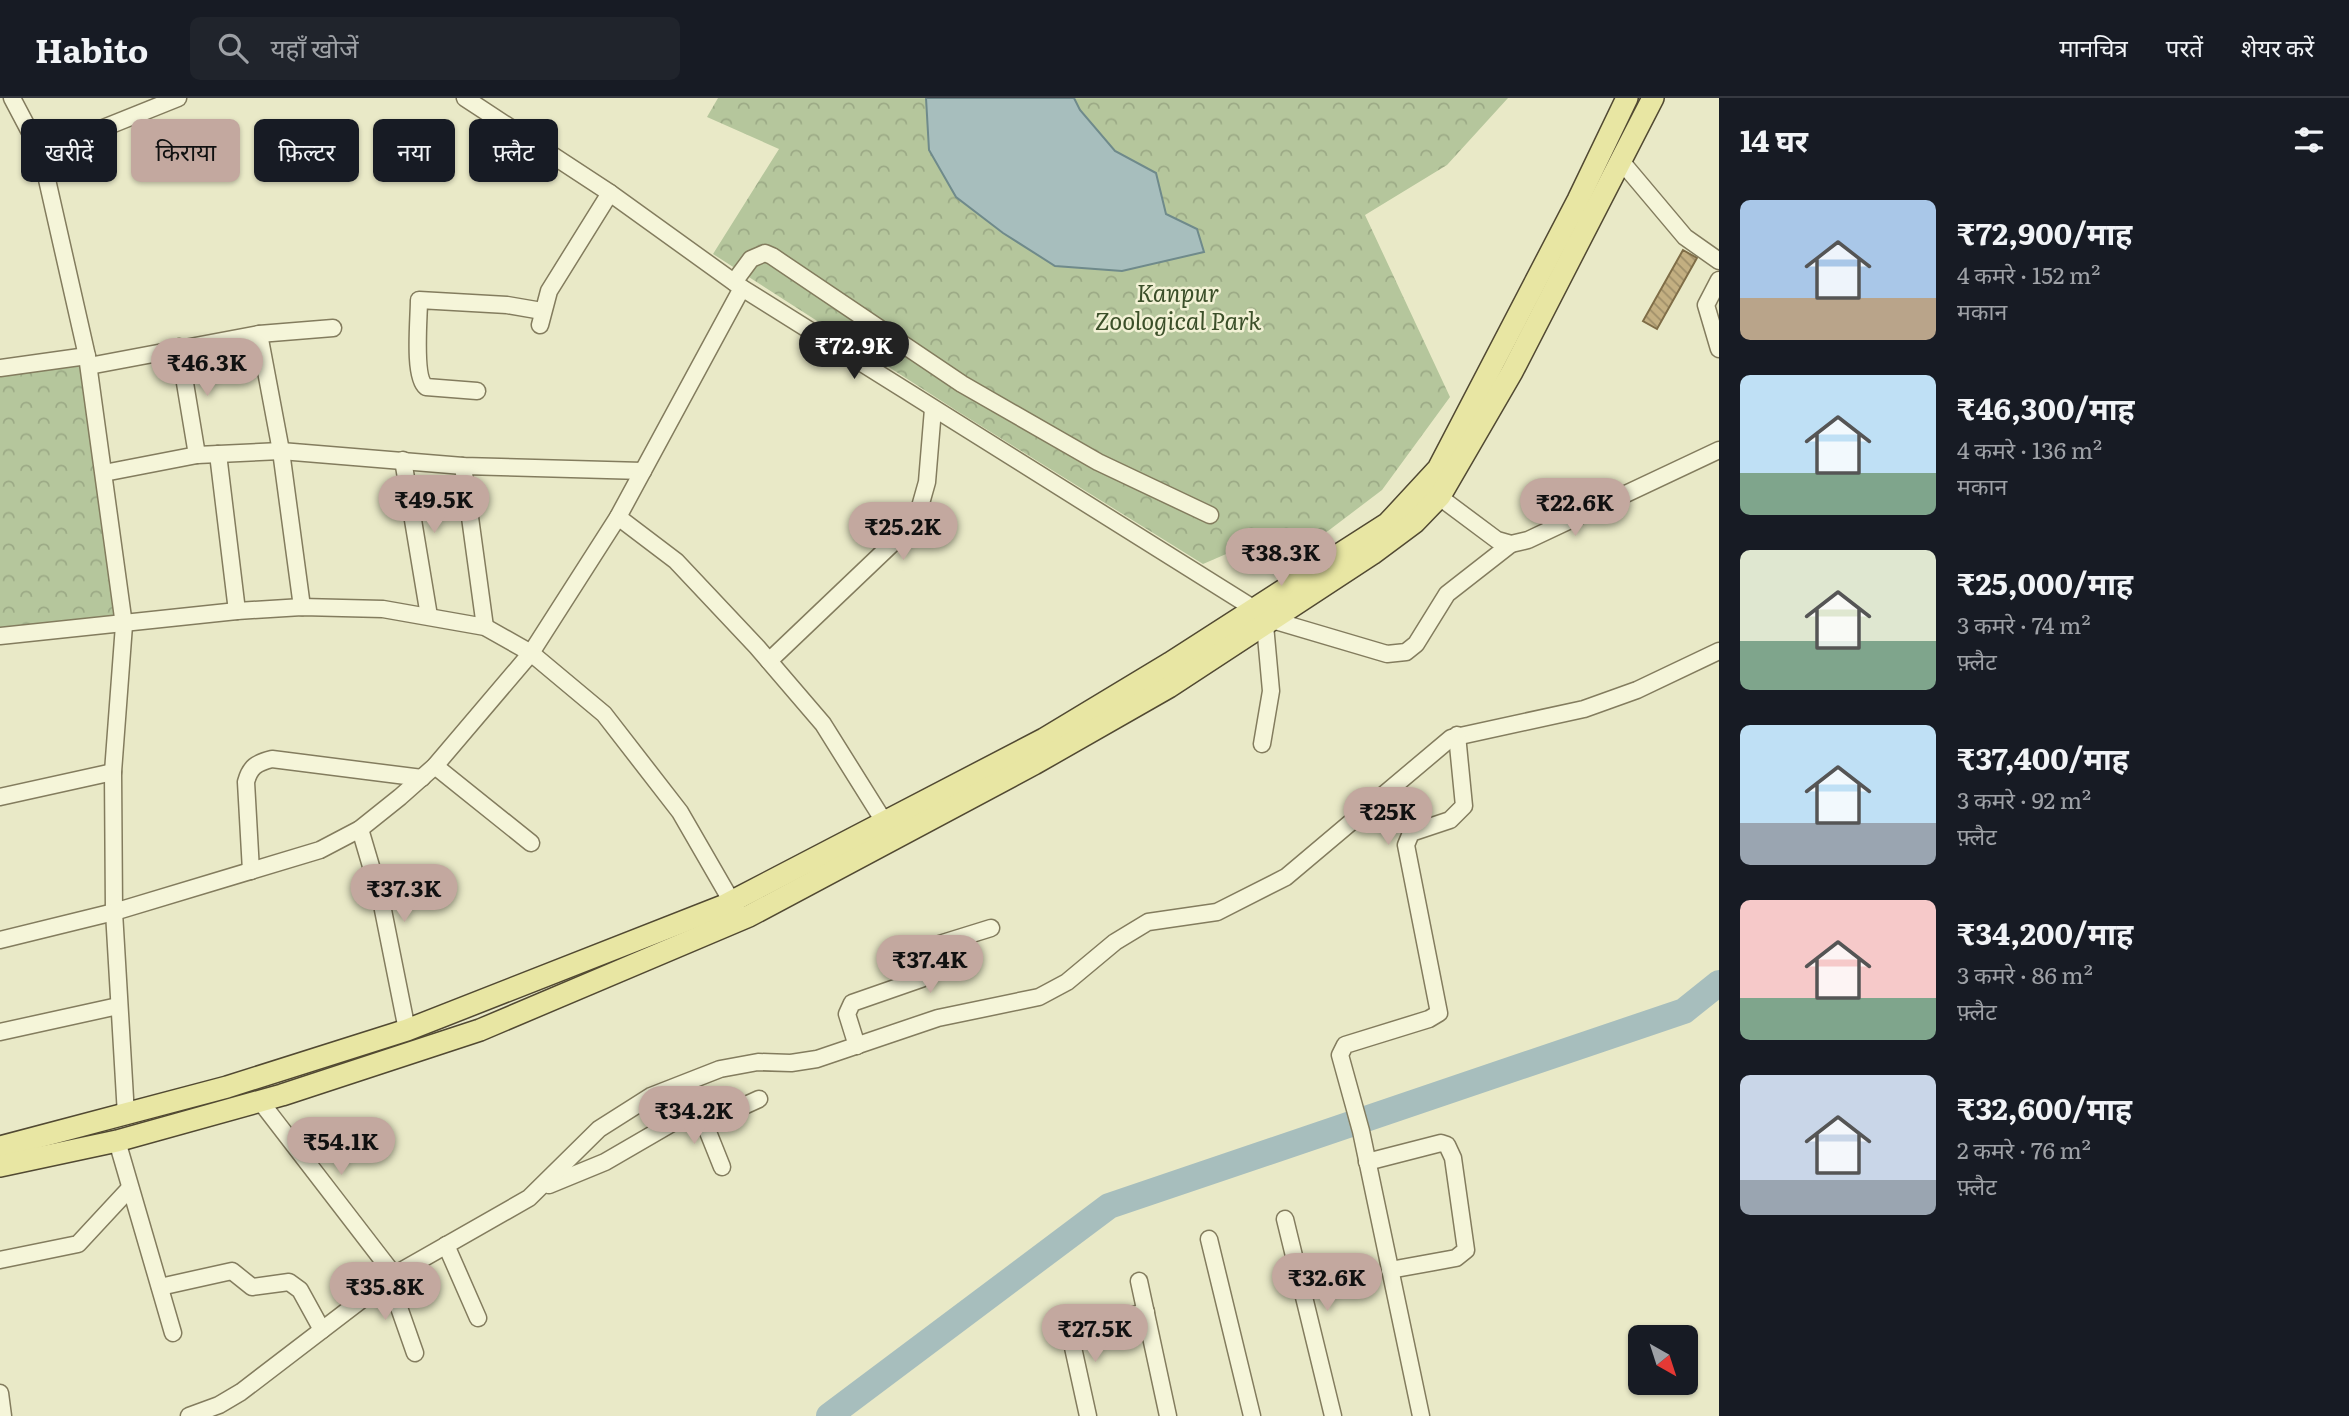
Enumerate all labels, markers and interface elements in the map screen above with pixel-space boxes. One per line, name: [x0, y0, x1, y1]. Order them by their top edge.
search box: [190, 17, 680, 80]
text: Habito: [35, 24, 148, 73]
text: यहाँ खोजें: [270, 27, 359, 66]
icon: search: [214, 29, 252, 67]
text: मानचित्र: [2059, 29, 2128, 64]
text: परतें: [2166, 29, 2203, 64]
text: शेयर करें: [2241, 29, 2314, 64]
text: 14 घर: [1740, 117, 1808, 161]
chip: खरीदें: [21, 119, 117, 182]
chip: किराया: [131, 119, 240, 182]
chip: फ़िल्टर: [254, 119, 359, 182]
chip: नया: [373, 119, 455, 182]
chip: फ़्लैट: [469, 119, 558, 182]
icon: filters: [2290, 121, 2328, 159]
text: ₹72,900/माह: [1957, 210, 2132, 254]
icon: home: [1796, 228, 1880, 312]
text: 4 कमरे · 152 m²: [1957, 257, 2100, 291]
park label: Kanpur Zoological Park: [1095, 274, 1262, 337]
text: मकान: [1957, 293, 2007, 327]
pin: ₹72.9K: [797, 322, 911, 381]
text: ₹72.9K: [815, 327, 893, 361]
pin: ₹46.3K: [150, 338, 264, 398]
text: ₹46.3K: [167, 344, 247, 378]
text: ₹46,300/माह: [1957, 385, 2135, 429]
icon: home: [1796, 403, 1880, 487]
text: 4 कमरे · 136 m²: [1957, 432, 2102, 466]
text: मकान: [1957, 468, 2007, 502]
pin: ₹49.5K: [377, 476, 491, 535]
pin: ₹22.6K: [1518, 478, 1632, 538]
text: ₹49.5K: [394, 481, 474, 515]
text: ₹22.6K: [1536, 484, 1614, 518]
pin: ₹25.2K: [846, 503, 960, 562]
text: ₹25.2K: [865, 508, 941, 542]
pin: ₹38.3K: [1224, 528, 1338, 588]
text: ₹38.3K: [1242, 534, 1320, 568]
text: ₹25,000/माह: [1957, 560, 2133, 604]
icon: home: [1796, 578, 1880, 662]
text: 3 कमरे · 74 m²: [1957, 607, 2091, 641]
text: फ़्लैट: [1957, 643, 1997, 677]
text: ₹37,400/माह: [1957, 735, 2129, 779]
icon: home: [1796, 753, 1880, 837]
text: 3 कमरे · 92 m²: [1957, 782, 2091, 816]
pin: ₹25K: [1347, 788, 1429, 847]
text: ₹25K: [1360, 793, 1416, 827]
text: फ़्लैट: [1957, 818, 1997, 852]
pin: ₹37.3K: [347, 864, 461, 924]
text: ₹37.3K: [366, 870, 442, 904]
text: ₹34,200/माह: [1957, 910, 2133, 954]
icon: home: [1796, 928, 1880, 1012]
pin: ₹37.4K: [873, 936, 987, 995]
text: ₹37.4K: [892, 941, 968, 975]
text: 3 कमरे · 86 m²: [1957, 957, 2093, 991]
text: फ़्लैट: [1957, 993, 1997, 1027]
text: ₹32,600/माह: [1957, 1085, 2132, 1129]
pin: ₹34.2K: [637, 1086, 751, 1146]
text: ₹34.2K: [655, 1092, 733, 1126]
icon: home: [1796, 1103, 1880, 1187]
pin: ₹54.1K: [284, 1118, 398, 1177]
text: ₹54.1K: [303, 1123, 379, 1157]
text: 2 कमरे · 76 m²: [1957, 1132, 2091, 1166]
text: फ़्लैट: [1957, 1168, 1997, 1202]
pin: ₹32.6K: [1270, 1254, 1384, 1313]
text: ₹32.6K: [1288, 1259, 1366, 1293]
pin: ₹35.8K: [328, 1262, 442, 1322]
text: ₹35.8K: [346, 1268, 424, 1302]
pin: ₹27.5K: [1038, 1304, 1152, 1364]
text: ₹27.5K: [1058, 1310, 1132, 1344]
north arrow: [1628, 1325, 1698, 1395]
map controls: [1628, 1325, 1698, 1395]

